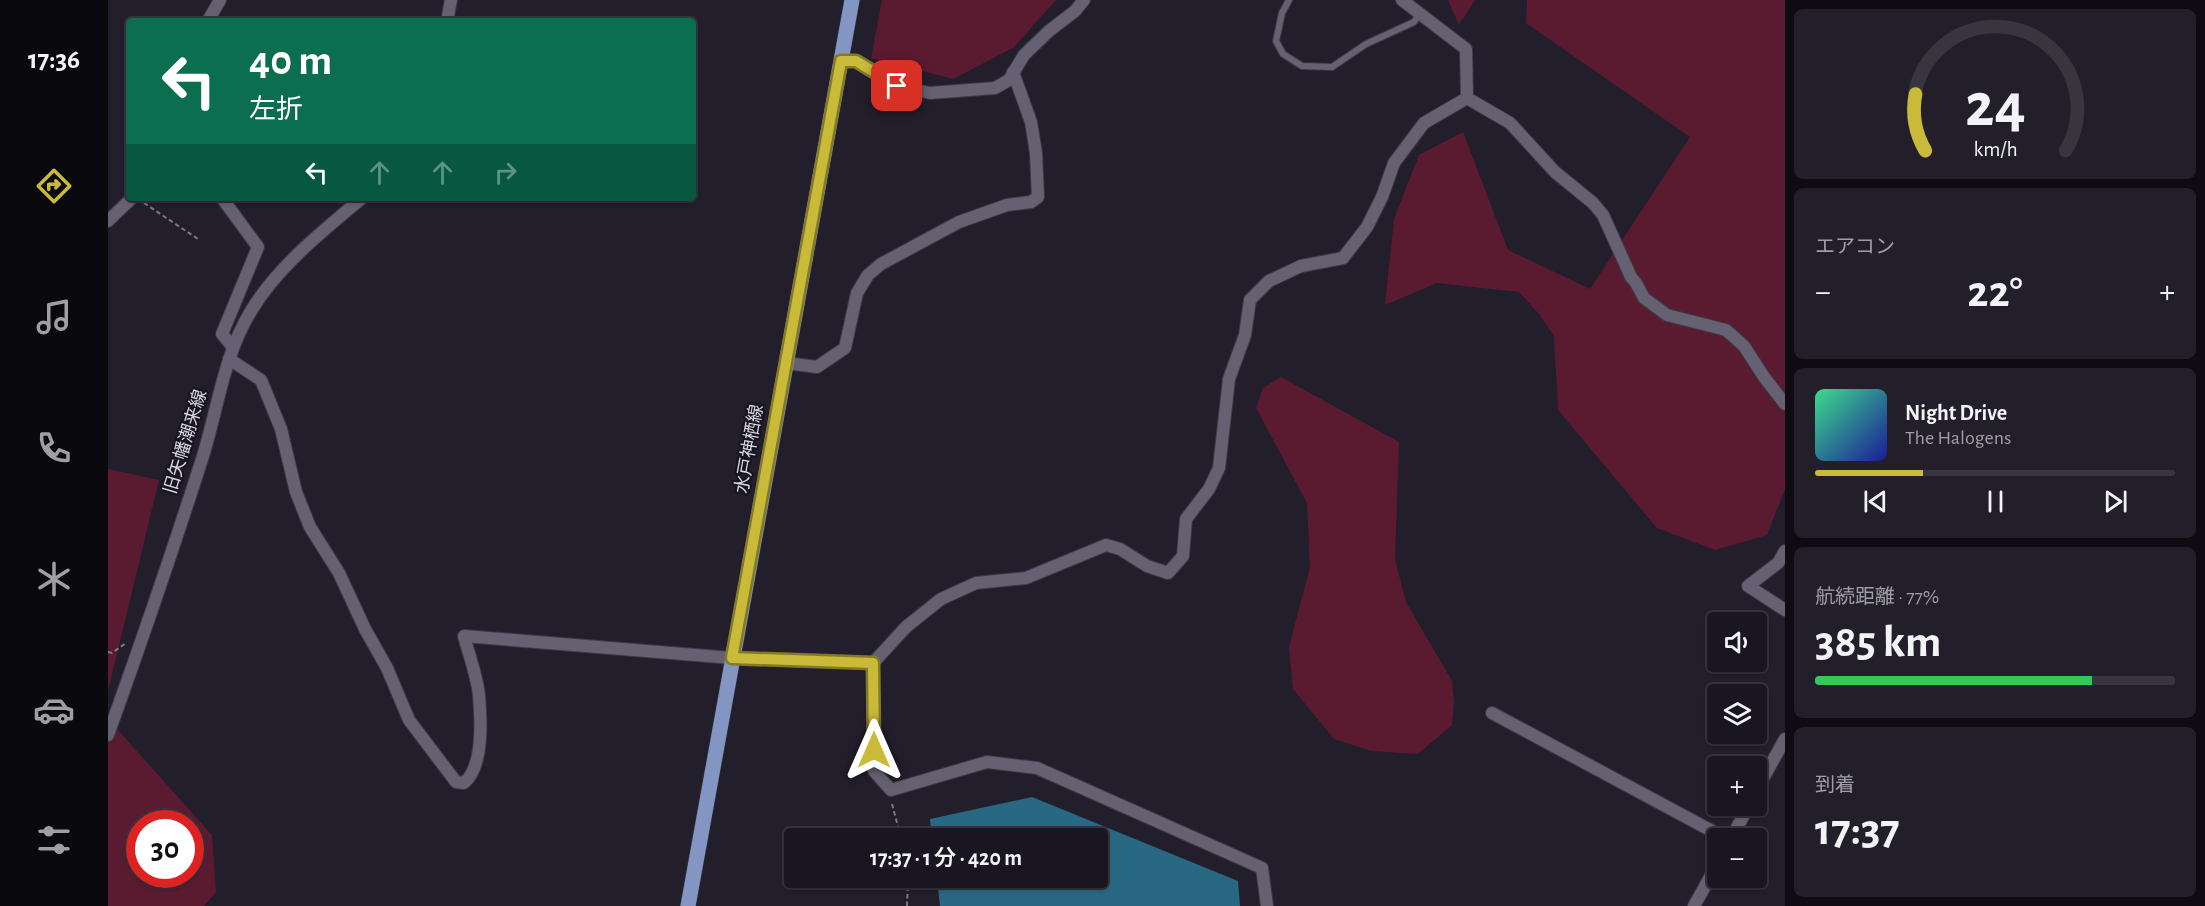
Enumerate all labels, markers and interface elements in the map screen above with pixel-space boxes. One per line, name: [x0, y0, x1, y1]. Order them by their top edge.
text: 40 m: [249, 40, 332, 82]
icon: left: [150, 42, 228, 120]
text: 17:36: [28, 46, 80, 73]
pin: [871, 60, 922, 111]
icon: arrive: [880, 69, 913, 102]
text: 24: [1965, 75, 2025, 137]
text: 左折: [249, 96, 303, 123]
text: km/h: [1973, 140, 2017, 161]
icon: left: [300, 156, 333, 189]
icon: ahead: [363, 156, 396, 189]
icon: ahead: [426, 156, 459, 189]
icon: right: [489, 156, 522, 189]
icon: directions: [33, 165, 75, 207]
text: エアコン: [1815, 237, 1895, 257]
text: 22°: [1967, 270, 2023, 315]
text: −: [1815, 276, 1831, 309]
text: +: [2159, 276, 2175, 309]
icon: music: [33, 296, 75, 338]
street label: 旧矢幡潮来線: [160, 387, 210, 496]
text: Night Drive: [1905, 402, 2007, 424]
street label: 水戸神栖線: [731, 403, 767, 495]
icon: phone: [33, 427, 75, 469]
text: The Halogens: [1905, 428, 2011, 448]
icon: previous: [1859, 485, 1892, 518]
icon: pause: [1979, 485, 2012, 518]
icon: next: [2099, 485, 2132, 518]
icon: climate: [33, 558, 75, 600]
text: 航続距離 · 77%: [1815, 587, 1939, 607]
map controls: [1707, 612, 1767, 888]
button: sound: [1707, 612, 1767, 672]
text: 385 km: [1815, 620, 1941, 665]
button: layers: [1707, 684, 1767, 744]
icon: car: [33, 689, 75, 731]
position arrow: [842, 718, 906, 782]
button: +: [1707, 756, 1767, 816]
text: 到着: [1815, 775, 1855, 795]
text: 17:37: [1815, 808, 1900, 853]
speed limit sign: 30: [126, 810, 204, 888]
icon: filters: [33, 819, 75, 861]
button: −: [1707, 828, 1767, 888]
text: 17:37 · 1 分 · 420 m: [870, 847, 1022, 869]

